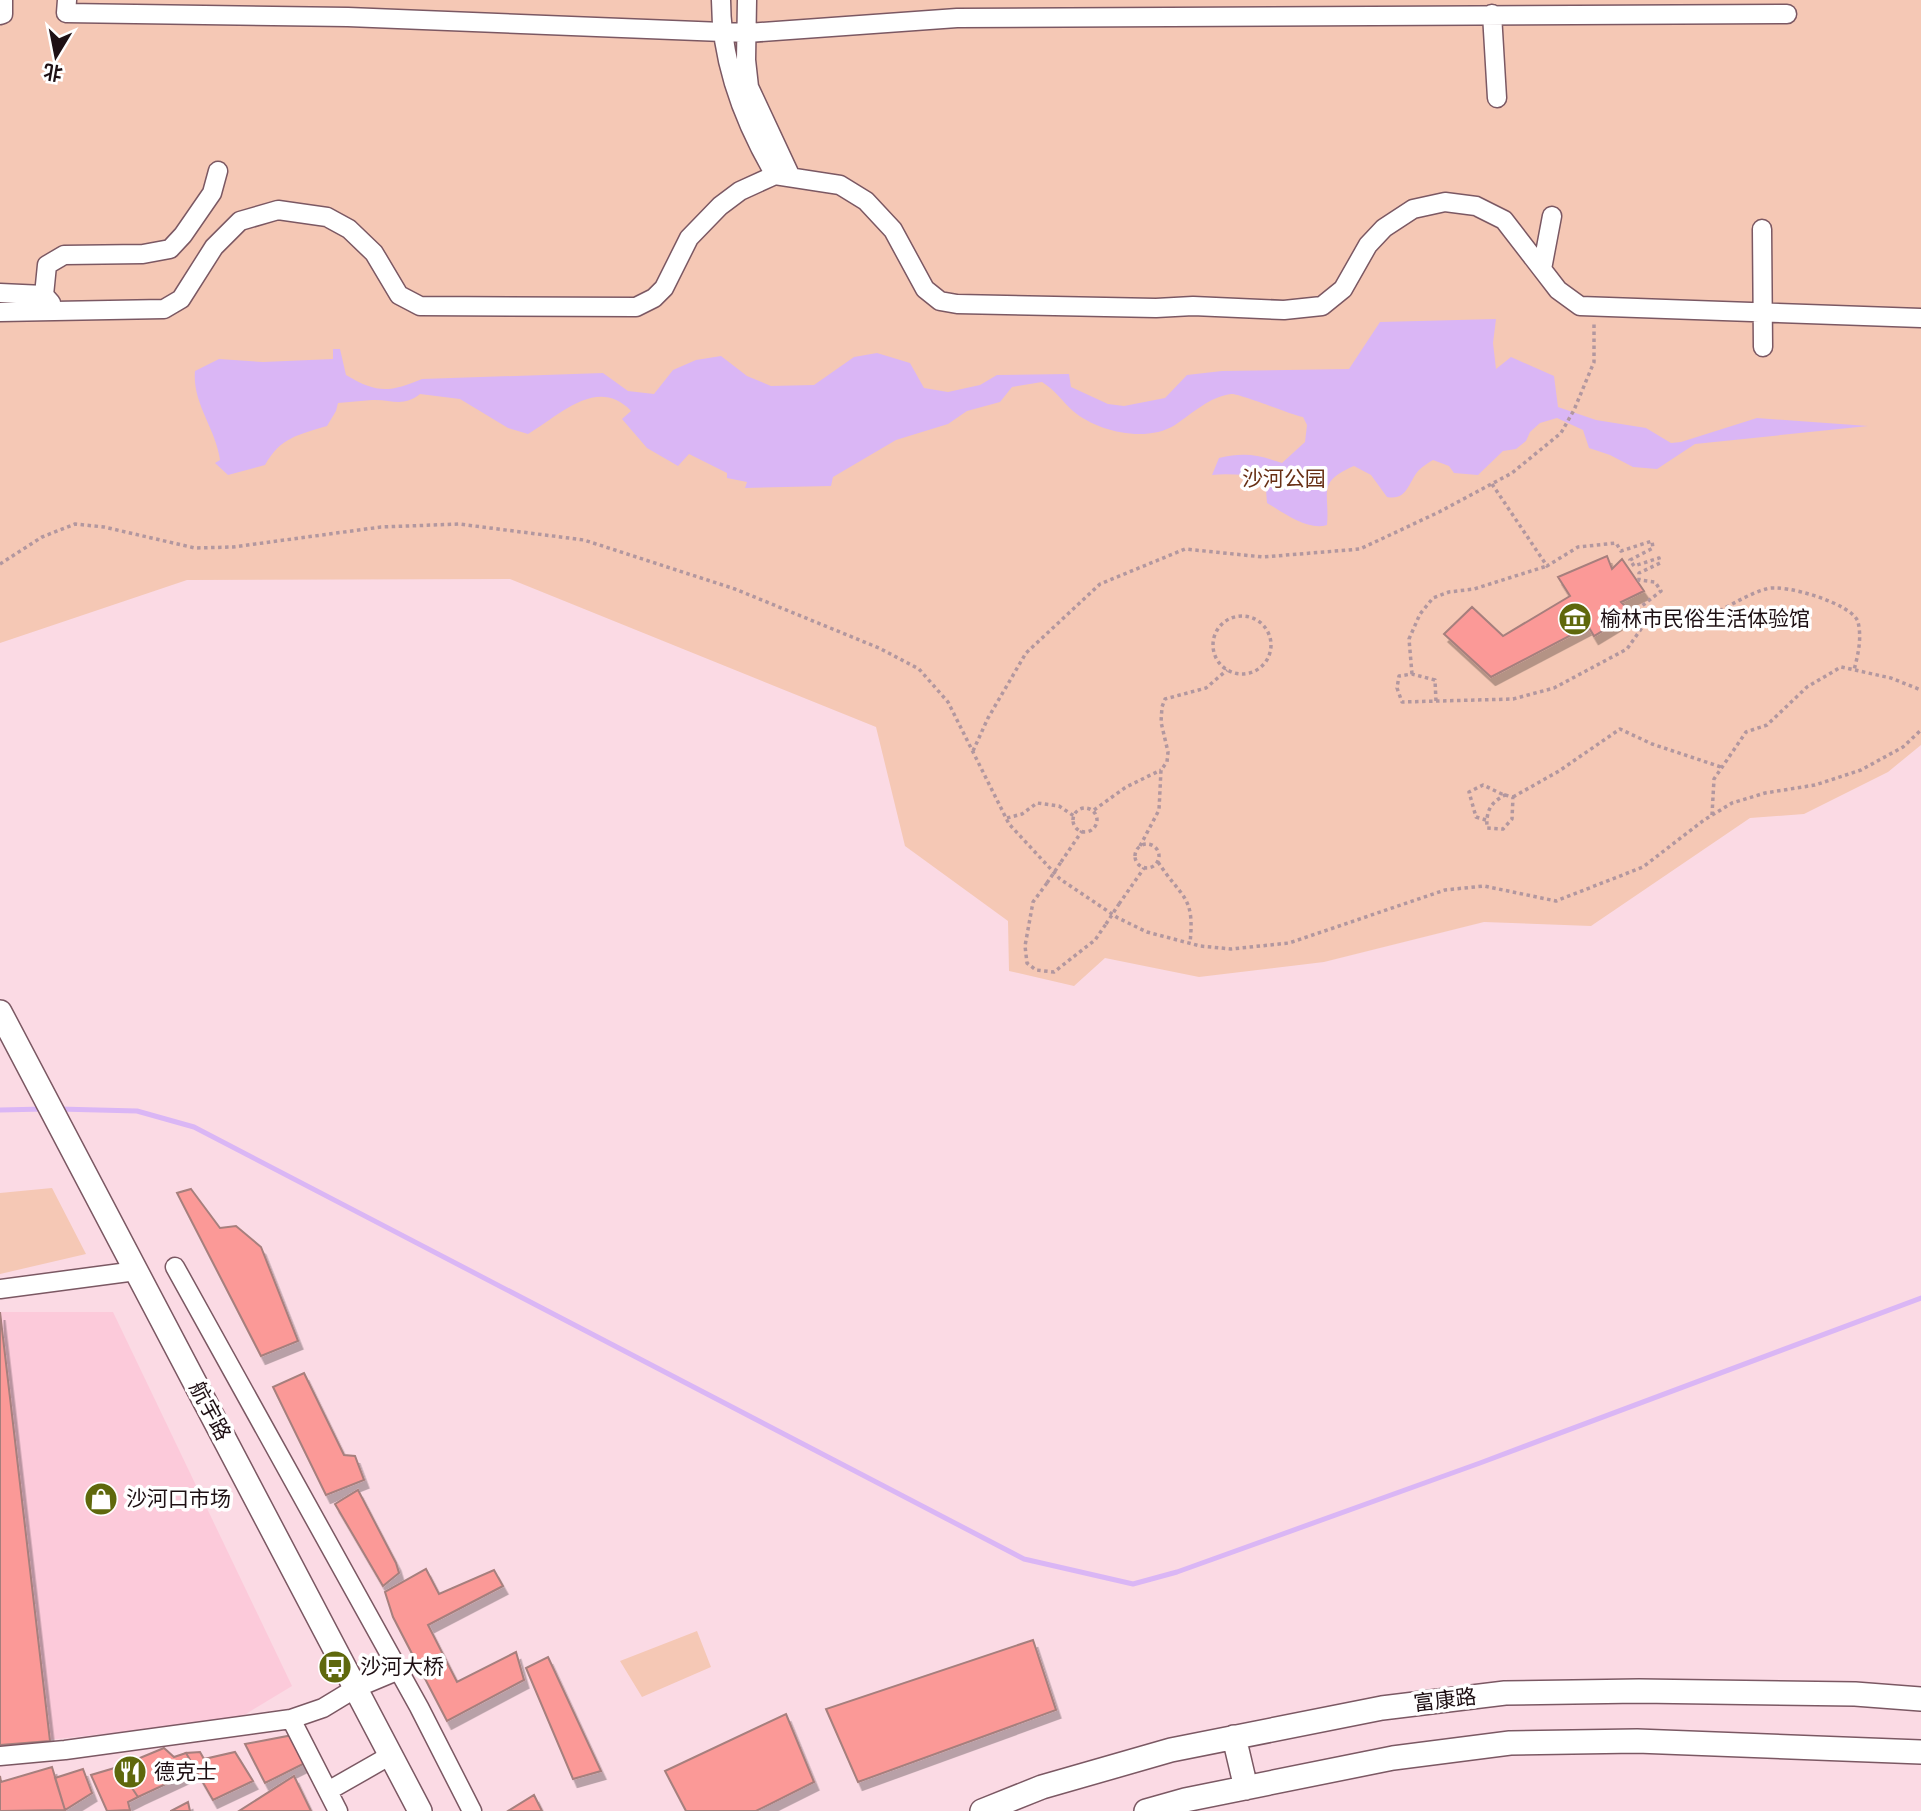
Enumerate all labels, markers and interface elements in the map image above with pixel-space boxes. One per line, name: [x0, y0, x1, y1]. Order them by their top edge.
north arrow: [21, 21, 91, 91]
text: 北: [42, 58, 65, 86]
park label: 沙河公园: [1242, 465, 1326, 493]
museum icon: 榆林市民俗生活体验馆: [1556, 600, 1594, 638]
place label: 榆林市民俗生活体验馆: [1600, 605, 1810, 633]
street label: 航宇路: [183, 1377, 237, 1445]
shop icon: 沙河口市场: [82, 1480, 120, 1518]
place label: 沙河口市场: [126, 1485, 231, 1513]
bus stop icon: 沙河大桥: [316, 1648, 354, 1686]
place label: 沙河大桥: [360, 1653, 444, 1681]
street label: 富康路: [1412, 1682, 1478, 1718]
restaurant icon: 德克士: [111, 1753, 149, 1791]
place label: 德克士: [154, 1758, 217, 1786]

